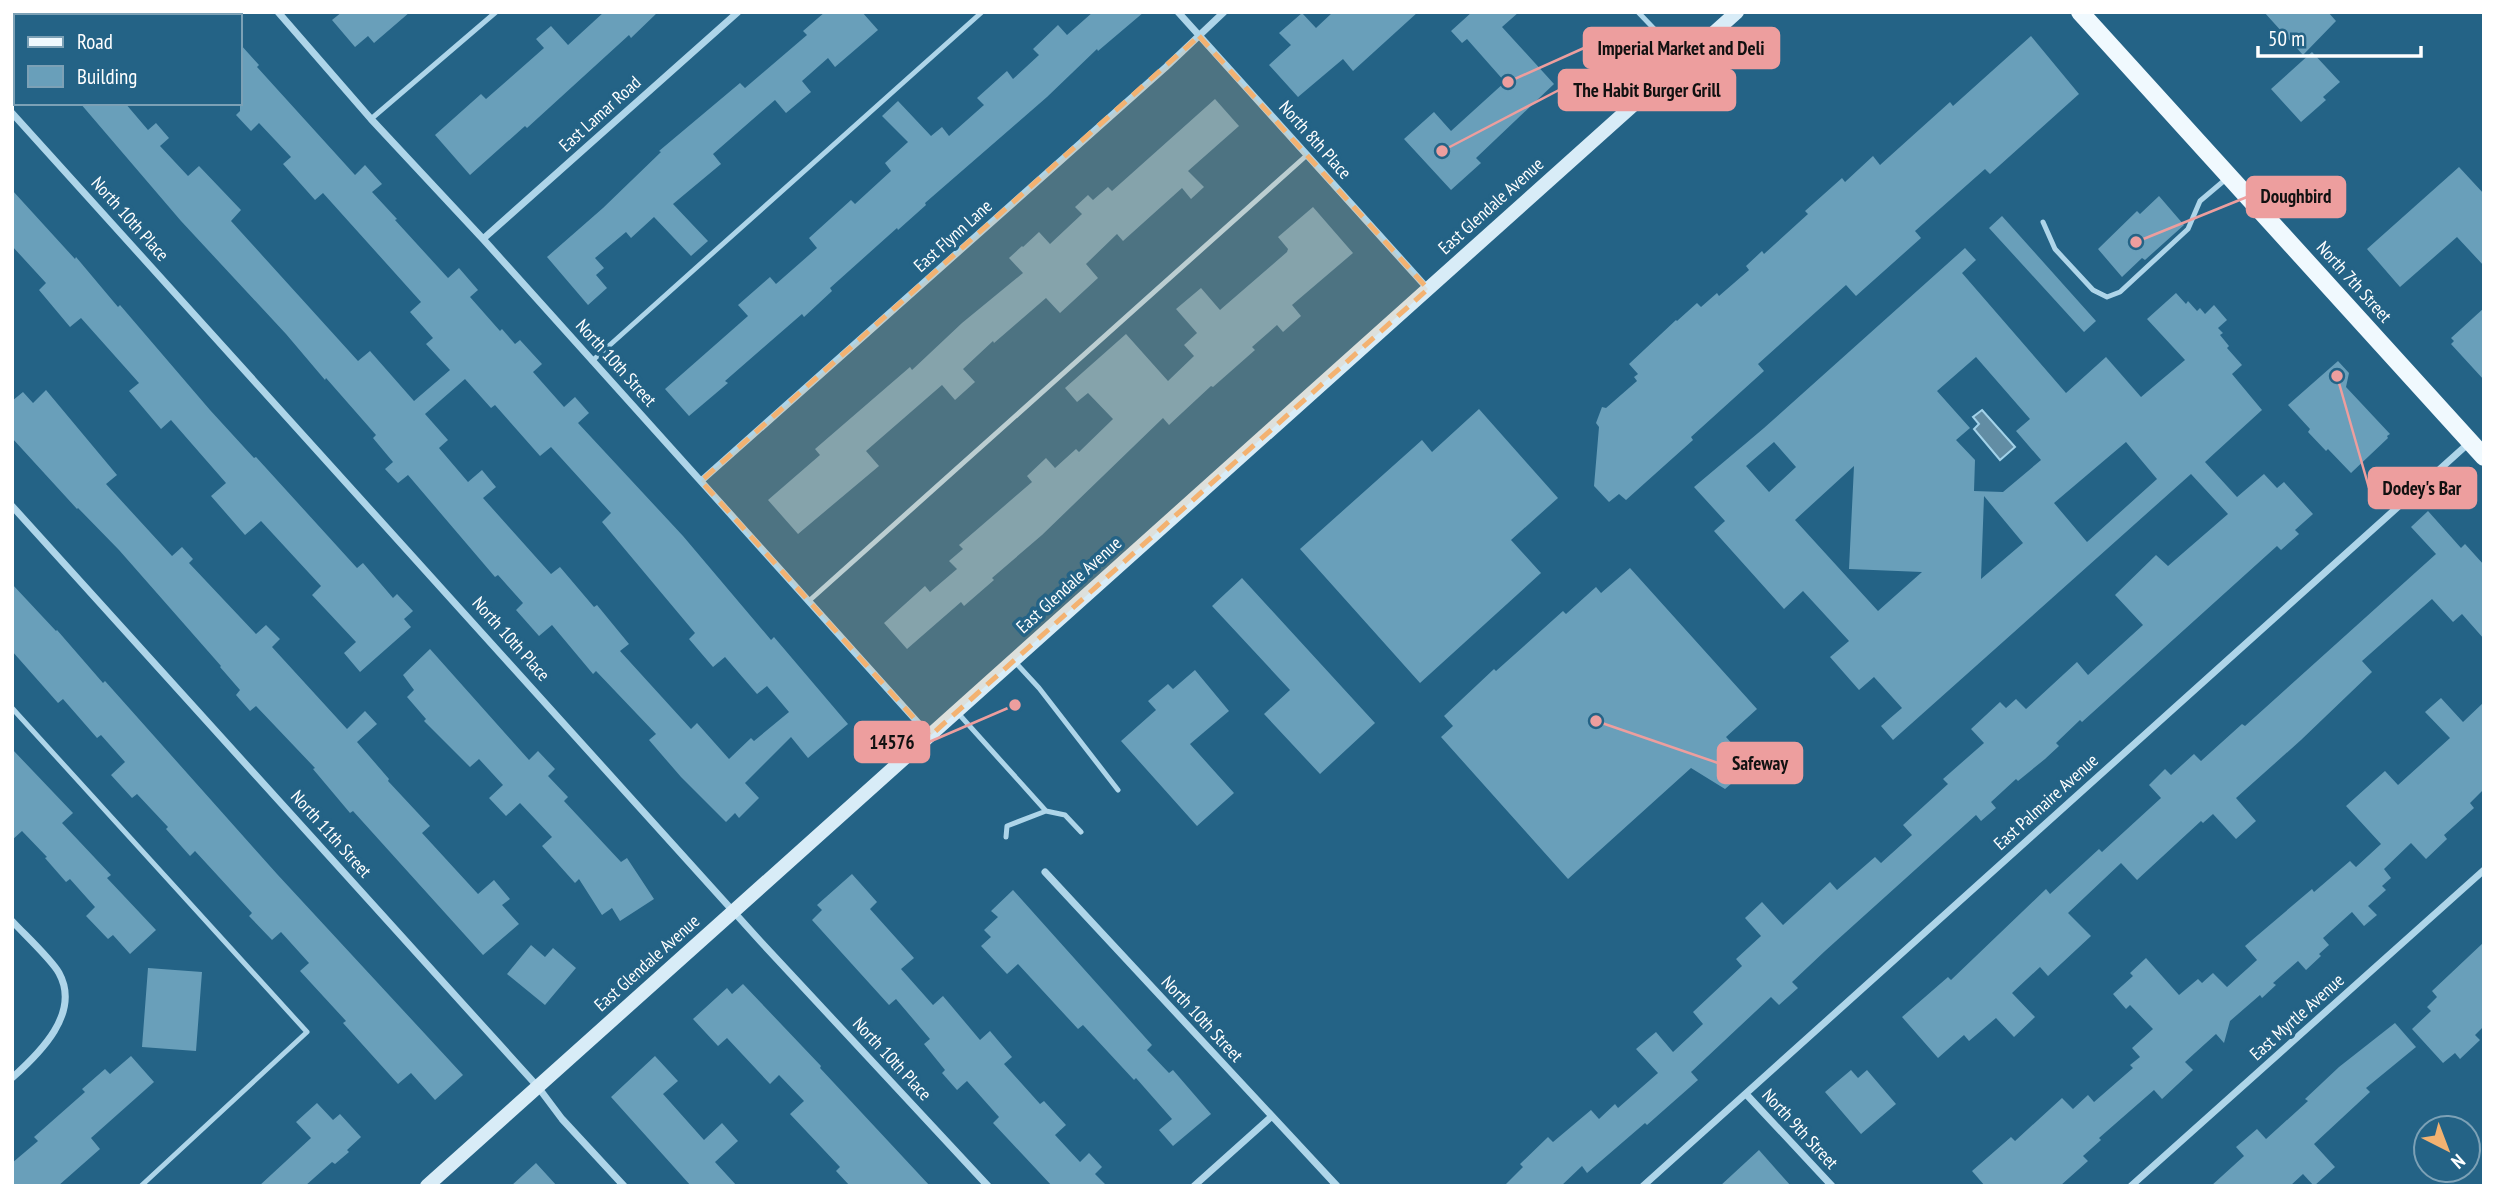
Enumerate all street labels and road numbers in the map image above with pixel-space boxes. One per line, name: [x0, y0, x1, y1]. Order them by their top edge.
street label: East Lamar Road: [554, 71, 645, 156]
street label: North 8th Place: [1274, 96, 1356, 184]
street label: East Glendale Avenue: [1433, 152, 1548, 259]
street label: North 10th Place: [87, 172, 174, 266]
street label: East Flynn Lane: [909, 194, 997, 277]
street label: North 7th Street: [2312, 236, 2397, 327]
street label: North 10th Street: [571, 314, 662, 411]
street label: East Glendale Avenue: [1011, 531, 1126, 638]
street label: North 10th Place: [468, 592, 555, 686]
street label: East Palmaire Avenue: [1989, 749, 2103, 855]
street label: North 11th Street: [286, 785, 377, 882]
street label: East Glendale Avenue: [589, 909, 704, 1016]
street label: East Myrtle Avenue: [2245, 968, 2349, 1065]
street label: North 10th Street: [1157, 971, 1248, 1067]
street label: North 10th Place: [848, 1012, 937, 1105]
street label: North 9th Street: [1757, 1084, 1843, 1174]

